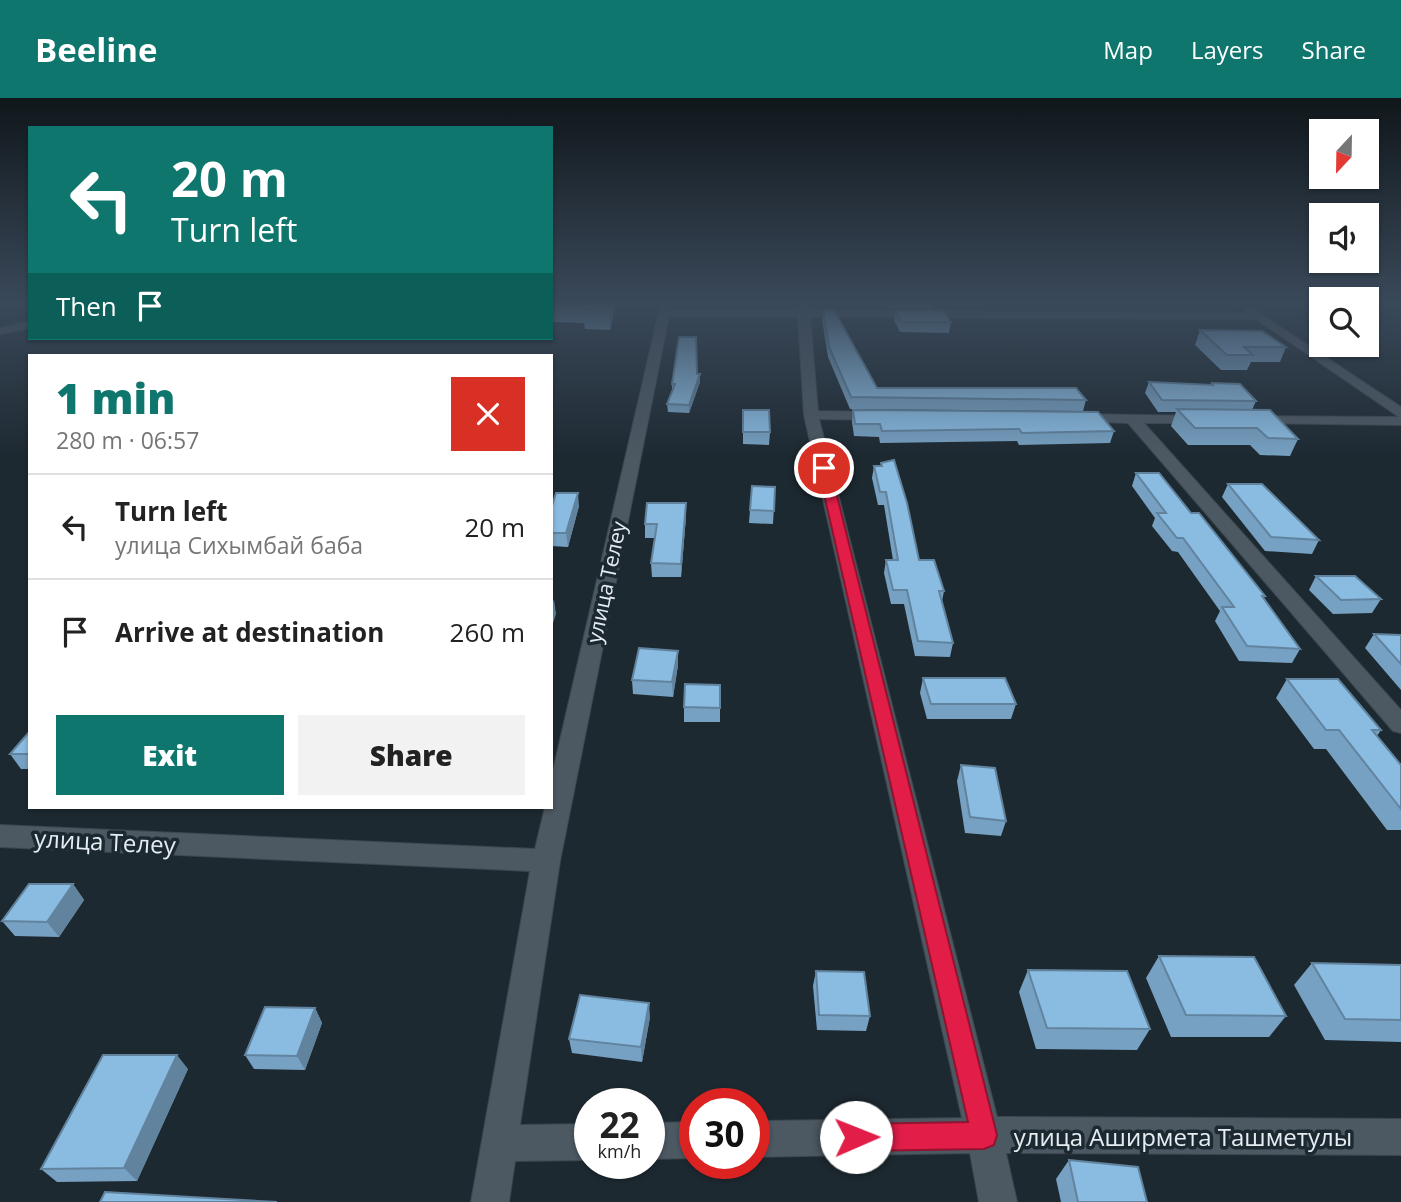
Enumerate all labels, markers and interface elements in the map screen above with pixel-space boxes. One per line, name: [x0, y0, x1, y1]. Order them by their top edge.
text: Beeline: [35, 27, 158, 72]
text: Map: [1103, 33, 1153, 66]
text: Layers: [1191, 33, 1264, 66]
text: Share: [1302, 33, 1366, 66]
north arrow: [1309, 119, 1379, 189]
map controls: [1309, 119, 1379, 357]
text: 20 m: [171, 145, 288, 211]
icon: left: [56, 154, 147, 245]
button: sound: [1309, 203, 1379, 273]
text: Turn left: [171, 208, 297, 251]
icon: arrive: [131, 287, 169, 325]
button: search: [1309, 287, 1379, 357]
text: Then: [56, 288, 117, 324]
text: 1 min: [56, 369, 175, 426]
button: close: [451, 377, 525, 451]
text: 280 m · 06:57: [56, 424, 199, 456]
pin: [794, 438, 854, 498]
icon: arrive: [805, 449, 843, 487]
text: Turn left: [115, 493, 227, 529]
icon: left: [56, 508, 94, 546]
text: 20 m: [464, 509, 525, 545]
street label: улица Телеу: [579, 518, 633, 645]
text: улица Сихымбай баба: [115, 529, 363, 561]
icon: arrive: [56, 613, 94, 651]
text: Arrive at destination: [115, 614, 384, 650]
text: 260 m: [450, 614, 525, 650]
button: Exit: [56, 715, 284, 795]
button: Share: [298, 715, 525, 795]
street label: улица Телеу: [33, 821, 178, 861]
speed limit sign: 30: [679, 1088, 770, 1179]
position arrow: [819, 1100, 893, 1174]
text: 22: [599, 1101, 640, 1148]
street label: улица Аширмета Ташметулы: [1014, 1120, 1352, 1153]
text: km/h: [598, 1139, 641, 1163]

